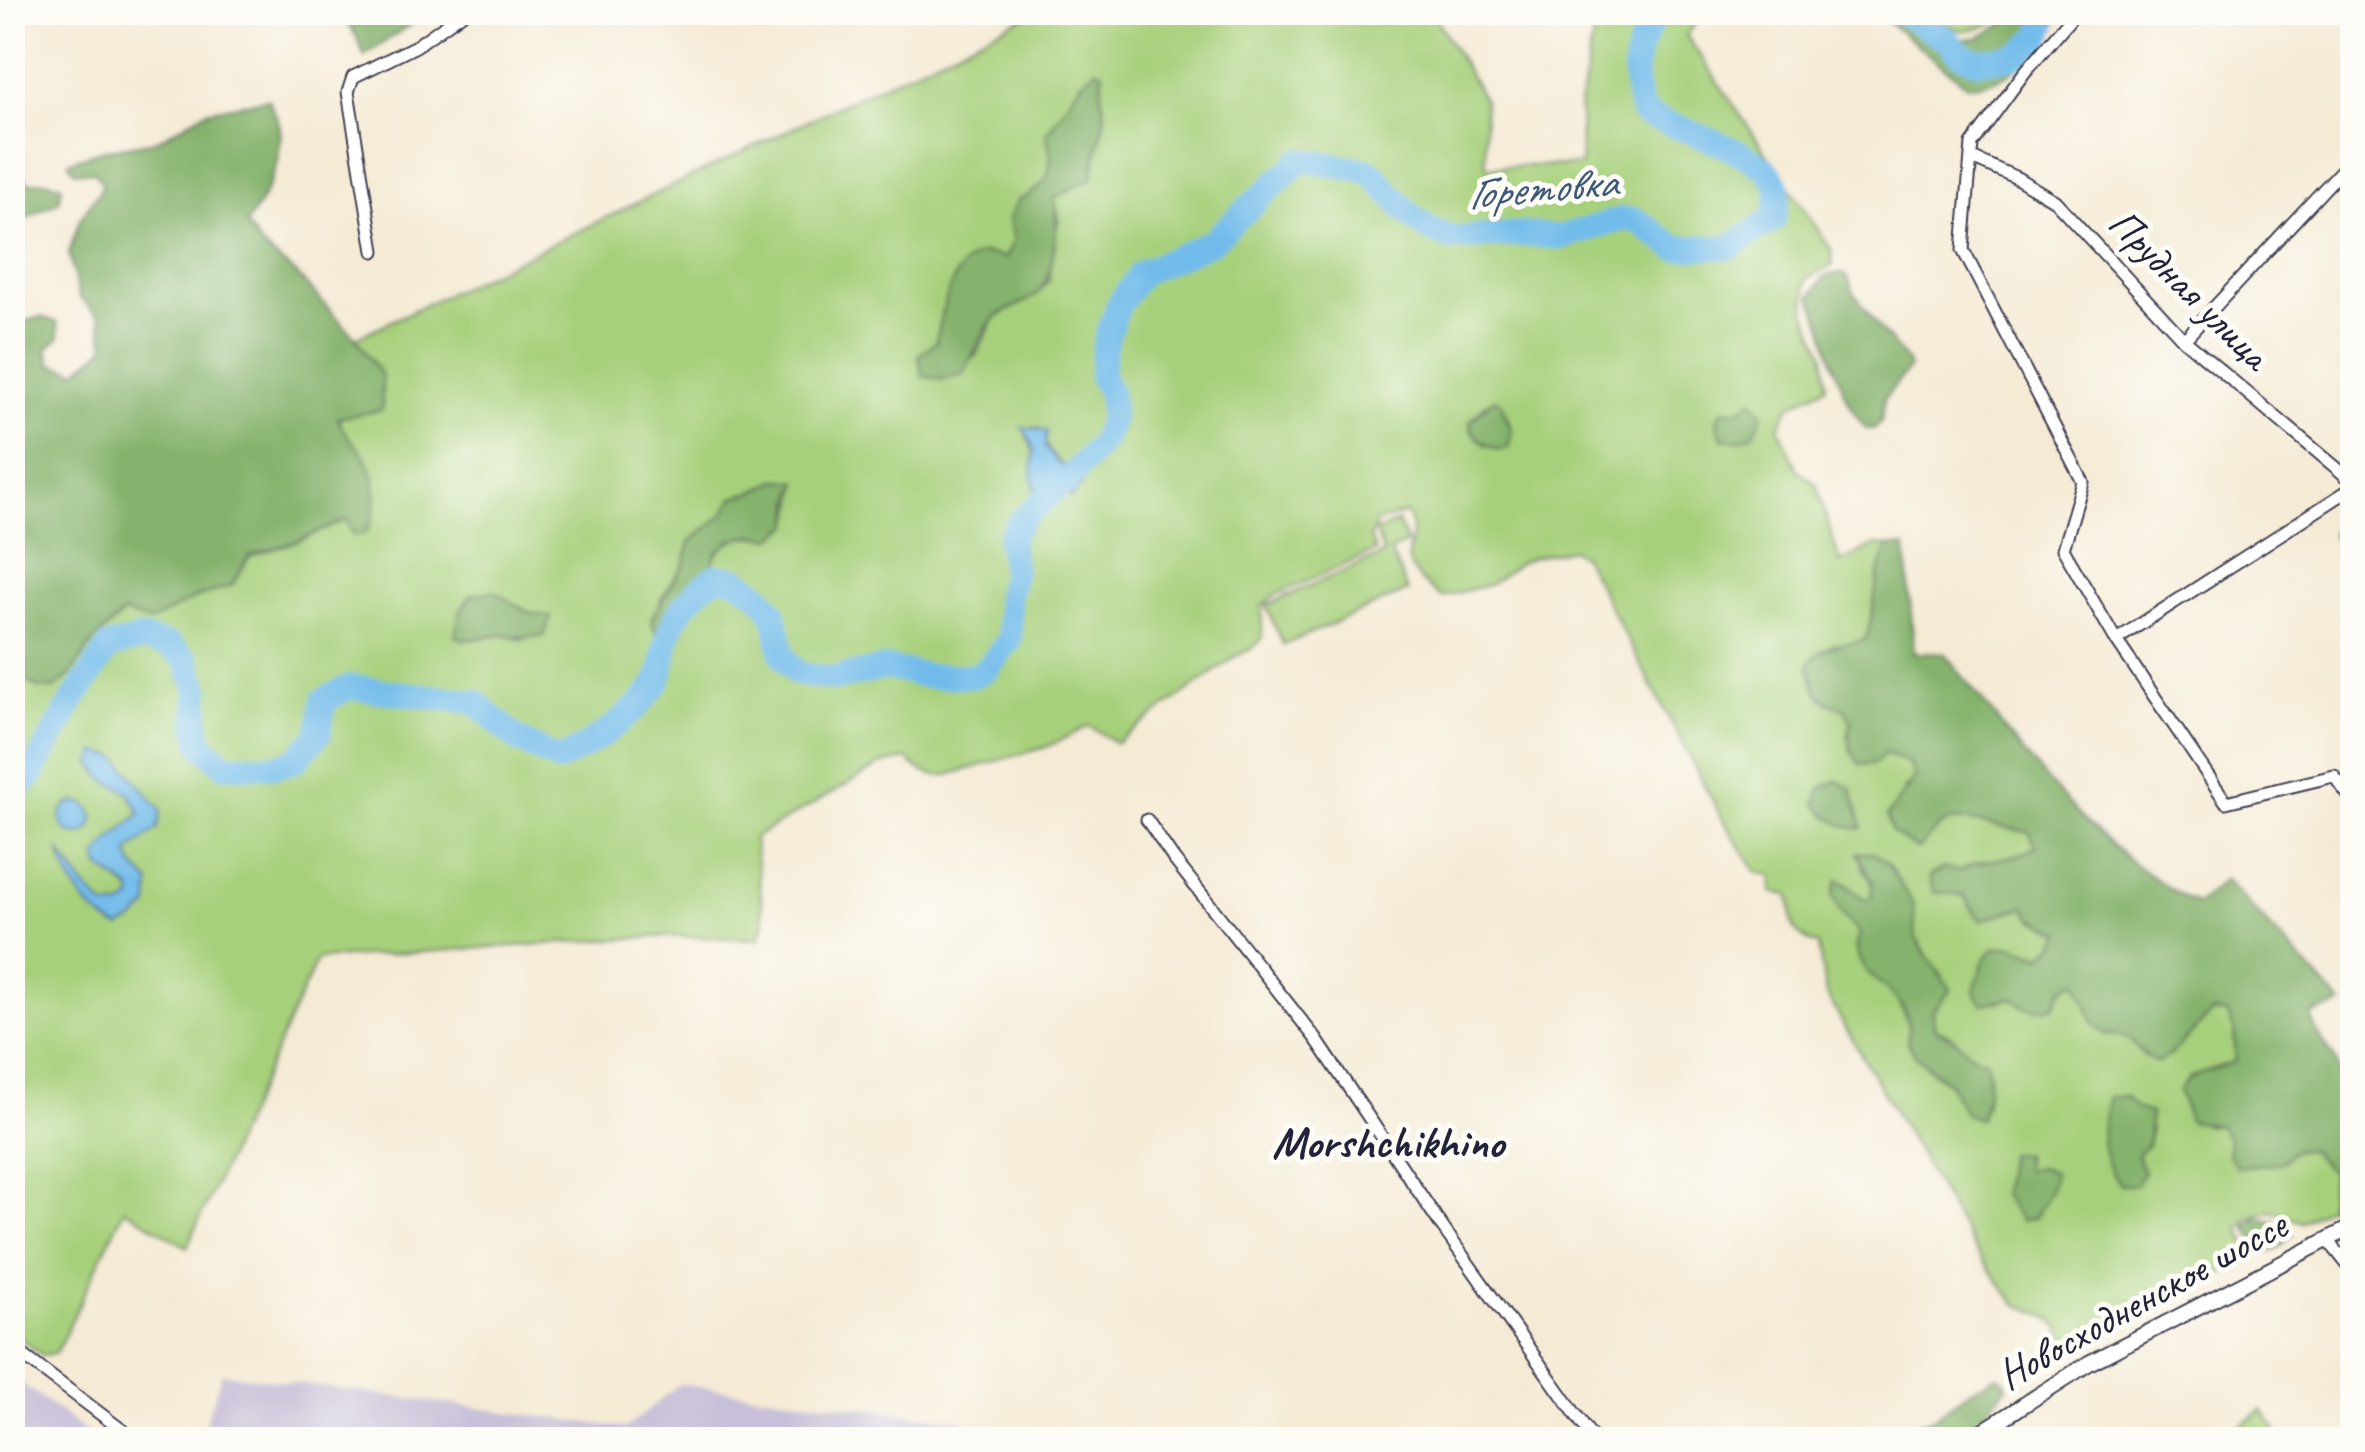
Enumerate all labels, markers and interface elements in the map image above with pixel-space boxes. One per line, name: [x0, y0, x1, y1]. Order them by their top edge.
water label: Горетовка: [1465, 153, 1623, 223]
street label: Прудная улица: [2097, 197, 2284, 384]
district label: Morshchikhino: [1272, 1114, 1507, 1171]
street label: Новосходненское шоссе: [1988, 1197, 2298, 1401]

